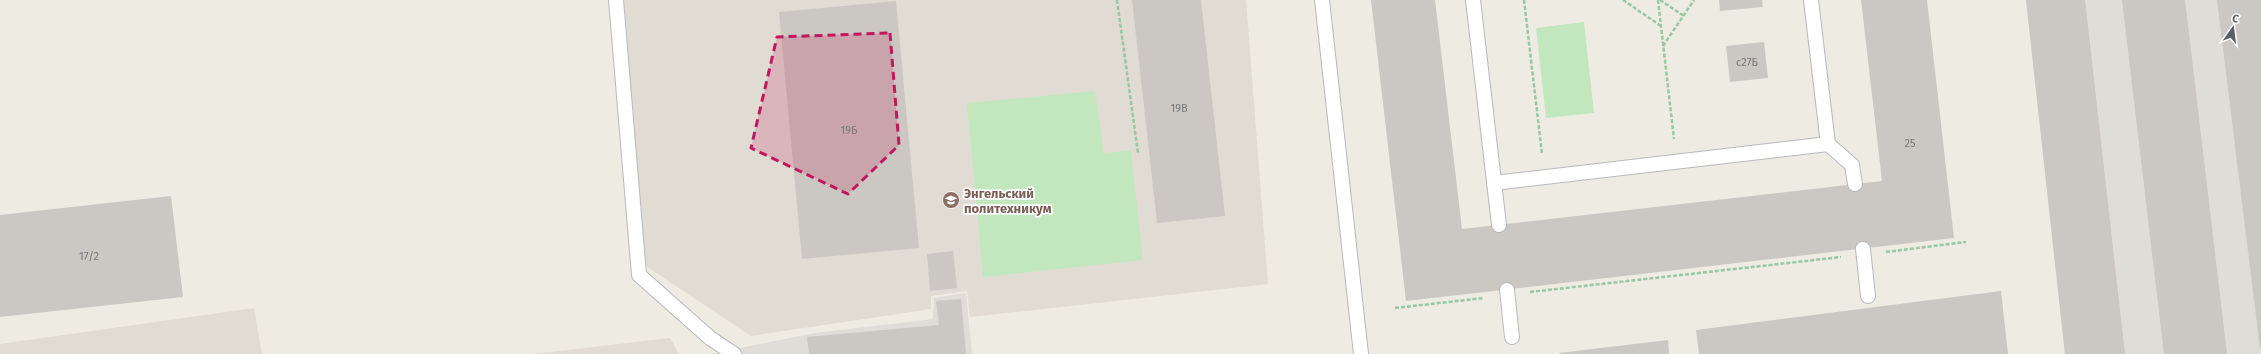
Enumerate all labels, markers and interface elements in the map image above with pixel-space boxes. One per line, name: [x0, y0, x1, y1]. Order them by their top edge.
north arrow: [2213, 8, 2253, 48]
text: С: [2231, 12, 2241, 26]
house number: с27Б: [1736, 56, 1759, 69]
house number: 19В: [1170, 102, 1188, 115]
house number: 19Б: [841, 124, 858, 137]
house number: 25: [1905, 137, 1916, 150]
place label: Энгельский политехникум: [964, 186, 1052, 216]
school or university icon: Энгельский политехникум: [941, 190, 961, 210]
house number: 17/2: [79, 250, 99, 263]

